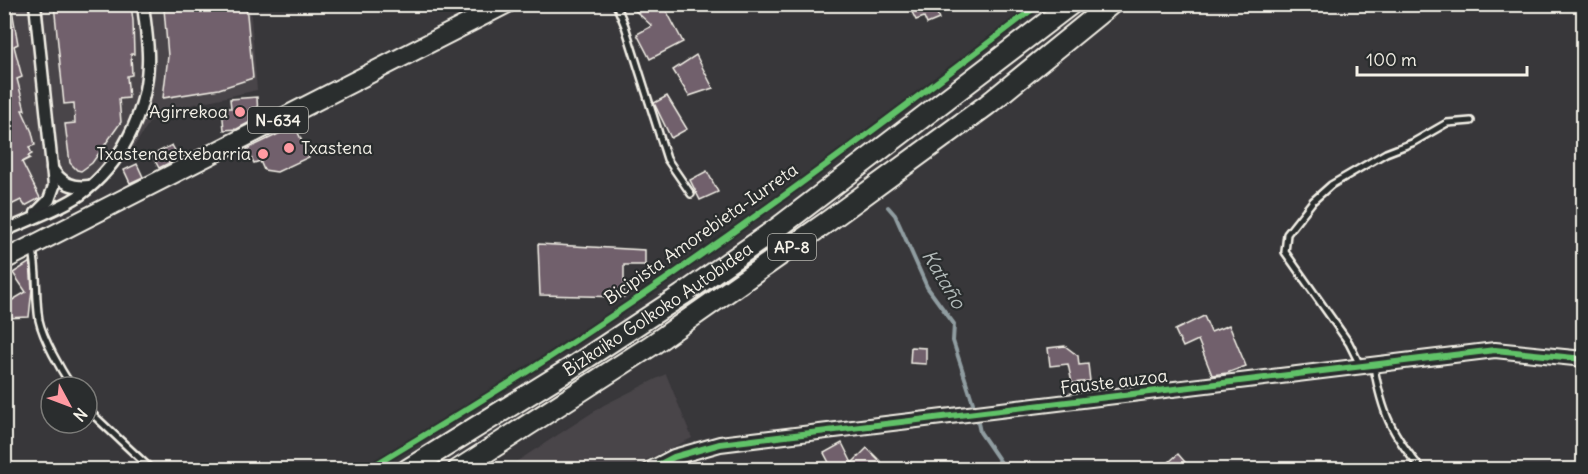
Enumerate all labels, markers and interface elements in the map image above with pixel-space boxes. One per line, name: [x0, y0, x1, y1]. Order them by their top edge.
scale bar: [1357, 39, 1526, 77]
text: 100 m: [1366, 48, 1417, 71]
place label: Agirrekoa: [149, 100, 228, 123]
marker: Agirrekoa: [233, 105, 247, 119]
road number: N-634: [248, 107, 308, 133]
place label: Txastena: [301, 136, 372, 159]
marker: Txastena: [282, 141, 296, 155]
place label: Txastenaetxebarria: [97, 142, 251, 165]
marker: Txastenaetxebarria: [256, 147, 270, 161]
street label: Bicipista Amorebieta-Iurreta: [599, 158, 802, 309]
road number: AP-8: [768, 234, 816, 260]
street label: Bizkaiko Golkoko Autobidea: [558, 237, 757, 381]
water label: Kataño: [917, 245, 973, 314]
street label: Fauste auzoa: [1059, 364, 1169, 399]
north arrow: [39, 375, 99, 435]
text: N: [69, 404, 91, 426]

